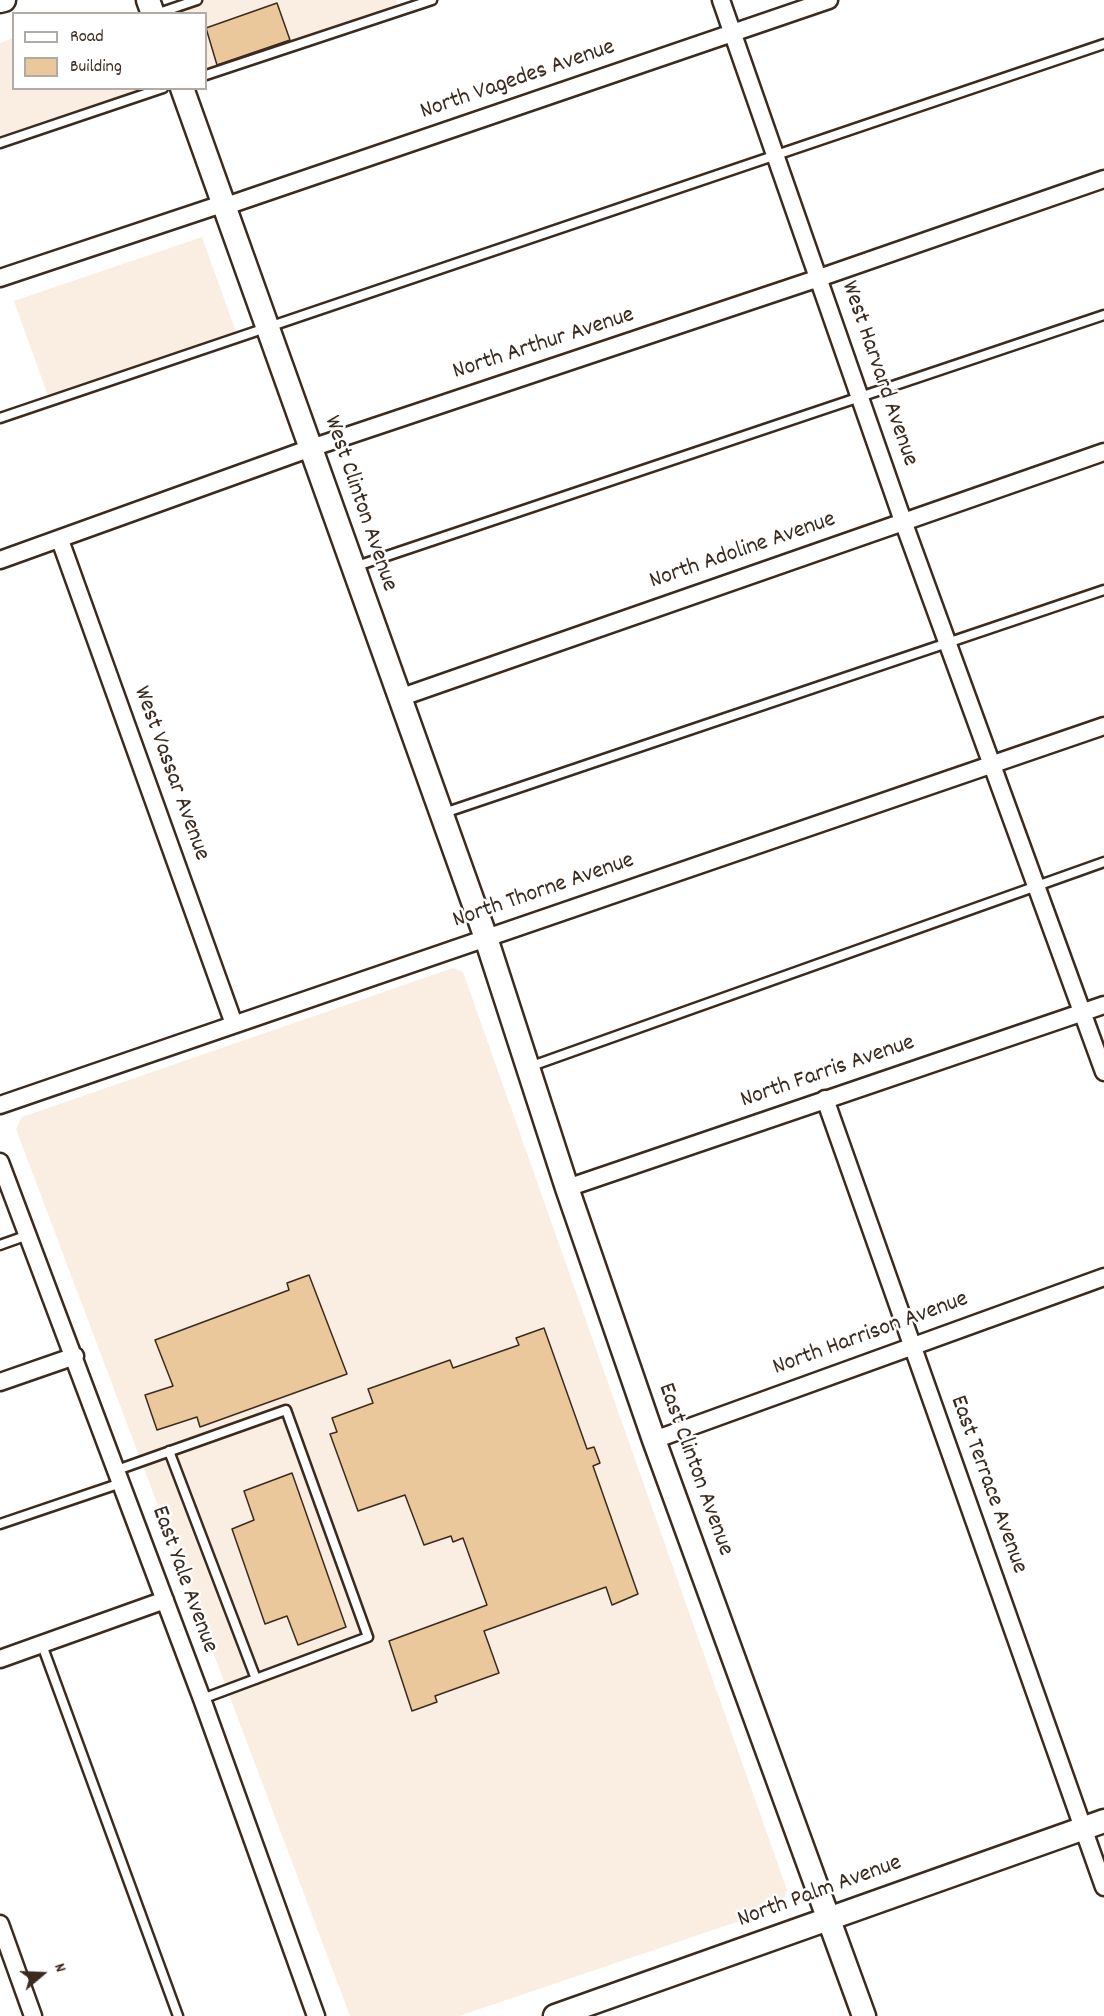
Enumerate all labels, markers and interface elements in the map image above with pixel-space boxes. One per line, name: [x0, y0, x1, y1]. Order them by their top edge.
legend: [12, 12, 207, 90]
text: Road: [70, 25, 104, 50]
street label: North Vagedes Avenue: [417, 34, 619, 128]
text: Building: [70, 55, 122, 80]
street label: West Harvard Avenue: [833, 278, 923, 470]
street label: North Arthur Avenue: [450, 302, 638, 388]
street label: West Clinton Avenue: [315, 413, 403, 595]
street label: North Adoline Avenue: [646, 507, 840, 597]
street label: West Vassar Avenue: [125, 683, 215, 865]
street label: North Thorne Avenue: [450, 847, 638, 937]
street label: North Farris Avenue: [737, 1030, 919, 1116]
street label: North Harrison Avenue: [769, 1286, 973, 1384]
street label: East Clinton Avenue: [649, 1380, 739, 1560]
street label: East Terrace Avenue: [941, 1392, 1033, 1578]
street label: East Yale Avenue: [143, 1503, 223, 1657]
street label: North Palm Avenue: [734, 1850, 906, 1936]
north arrow: [12, 1944, 72, 2004]
text: N: [47, 1960, 72, 1975]

